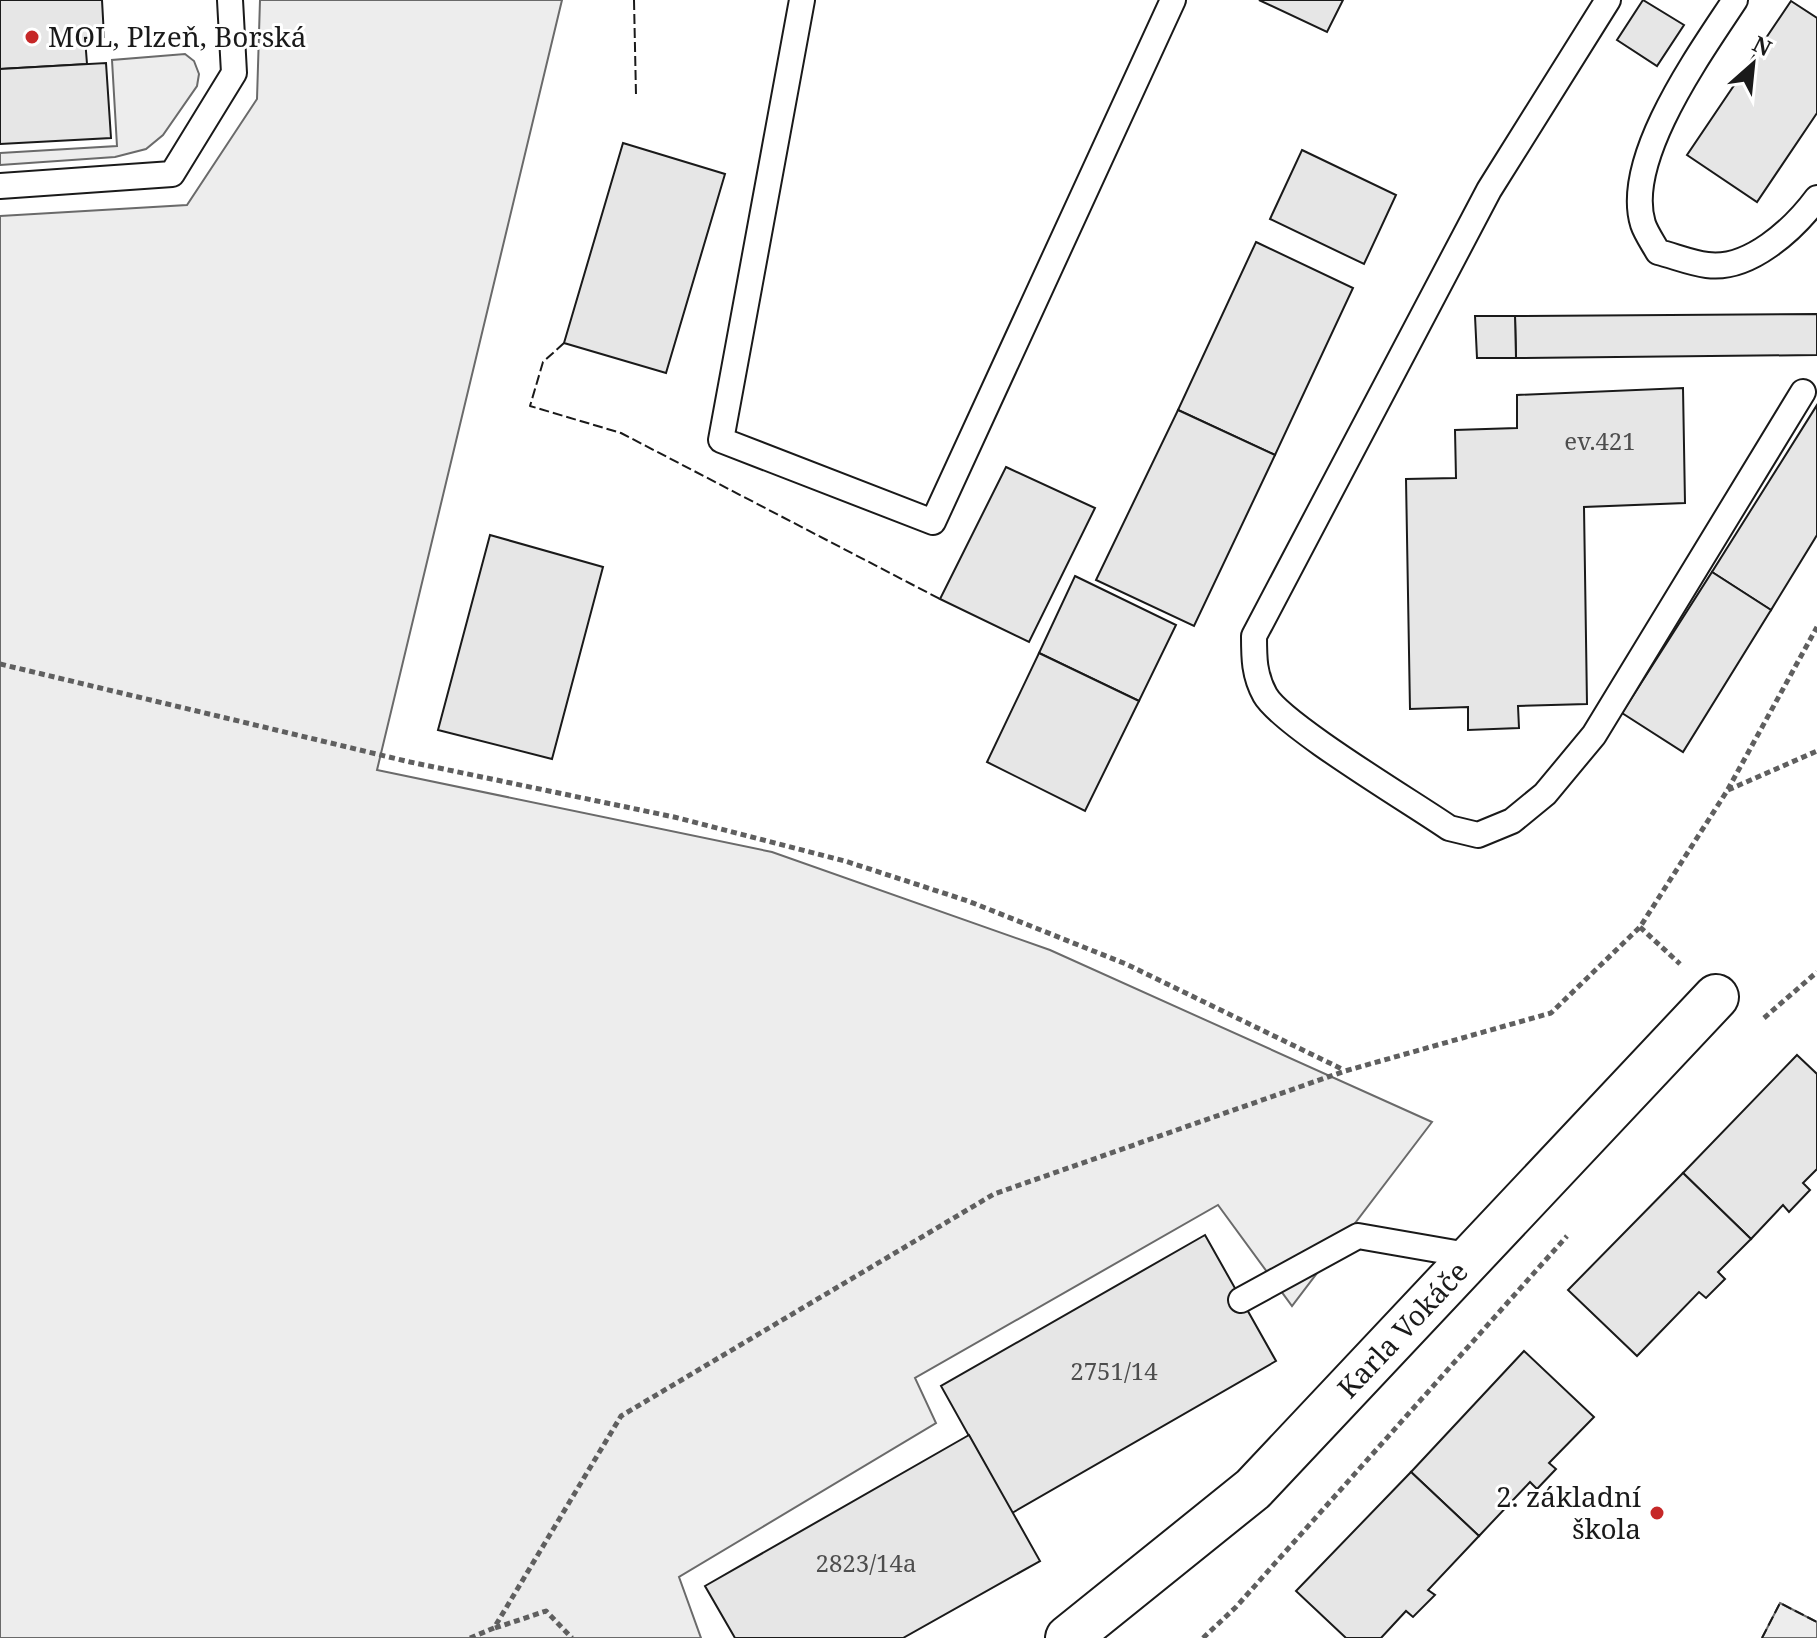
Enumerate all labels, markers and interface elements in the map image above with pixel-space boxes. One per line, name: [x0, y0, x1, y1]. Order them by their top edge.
place label: MOL, Plzeň, Borská: [48, 17, 306, 55]
north arrow: [1713, 24, 1793, 104]
marker: MOL, Plzeň, Borská: [23, 28, 41, 46]
text: N: [1748, 28, 1777, 63]
house number: ev.421: [1564, 424, 1636, 457]
street label: Karla Vokáče: [1328, 1253, 1476, 1406]
house number: 2751/14: [1070, 1354, 1158, 1387]
place label: 2. základní škola: [1496, 1477, 1641, 1547]
marker: 2. základní škola: [1648, 1504, 1666, 1522]
house number: 2823/14a: [816, 1546, 916, 1579]

